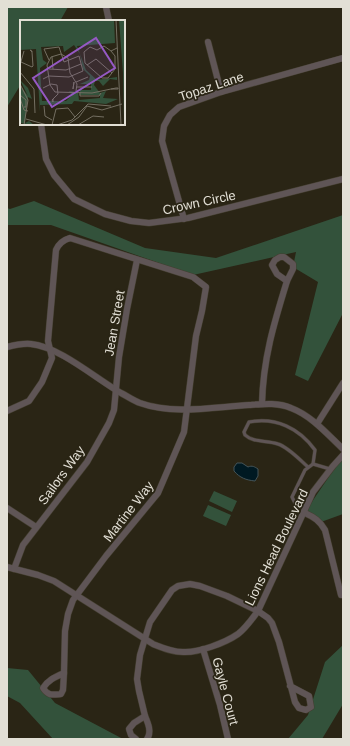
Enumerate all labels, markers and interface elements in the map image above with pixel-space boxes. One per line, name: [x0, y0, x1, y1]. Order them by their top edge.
inset map: [20, 20, 125, 125]
street label: Topaz Lane: [177, 69, 245, 104]
street label: Crown Circle: [161, 187, 237, 218]
street label: Jean Street: [101, 289, 128, 357]
street label: Sailors Way: [35, 443, 88, 508]
street label: Martine Way: [100, 478, 157, 544]
street label: Lions Head Boulevard: [242, 486, 311, 608]
street label: Gayle Court: [209, 656, 242, 727]

